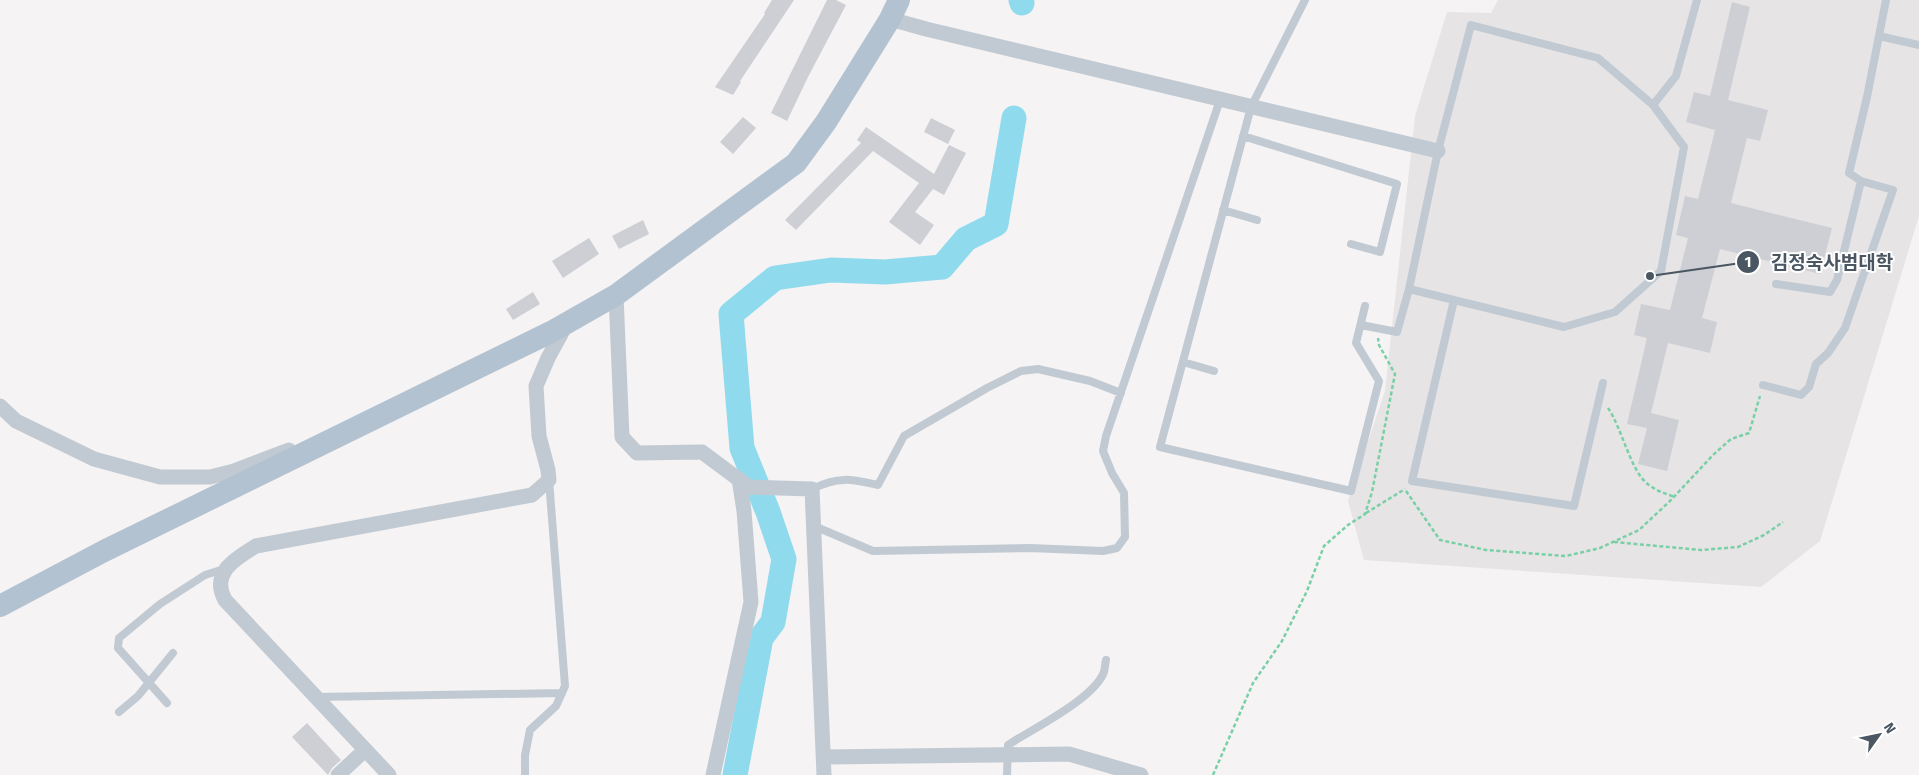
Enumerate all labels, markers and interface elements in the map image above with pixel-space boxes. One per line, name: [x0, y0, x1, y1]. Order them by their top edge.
callout: 김정숙사범대학: [1735, 245, 1903, 279]
text: 김정숙사범대학: [1771, 251, 1893, 274]
text: 1: [1745, 253, 1751, 271]
north arrow: [1854, 710, 1904, 760]
text: N: [1880, 720, 1899, 737]

